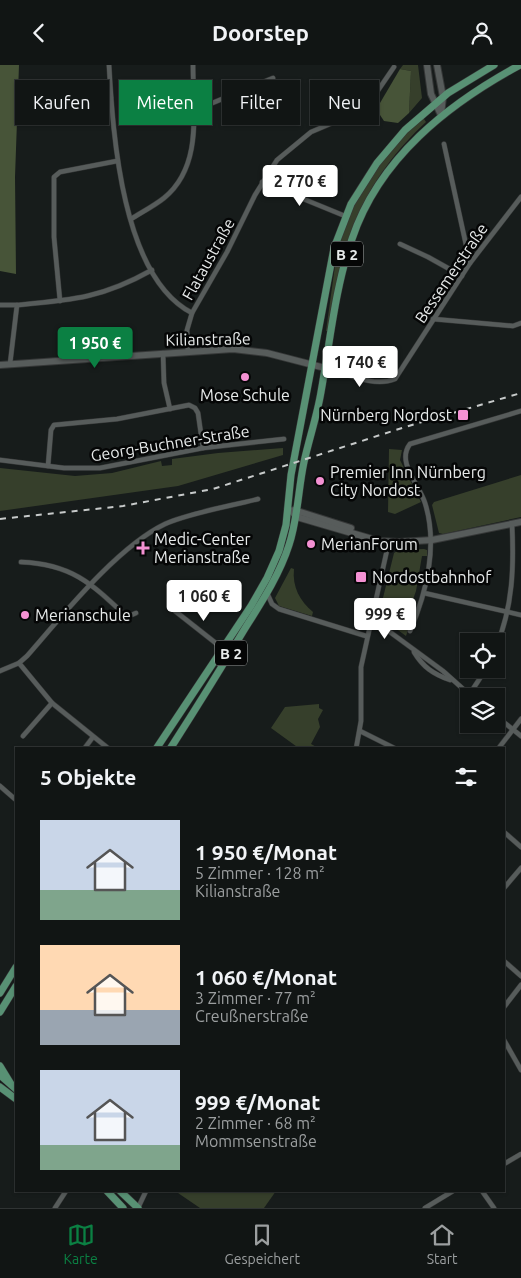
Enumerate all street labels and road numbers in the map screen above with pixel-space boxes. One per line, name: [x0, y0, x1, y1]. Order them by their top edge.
street label: Flataustraße: [178, 215, 238, 303]
street label: Bessemerstraße: [411, 220, 491, 326]
road number: B 2: [331, 241, 363, 267]
street label: Kilianstraße: [165, 329, 251, 349]
street label: Georg-Buchner-Straße: [89, 422, 251, 464]
road number: B 2: [215, 641, 247, 665]

